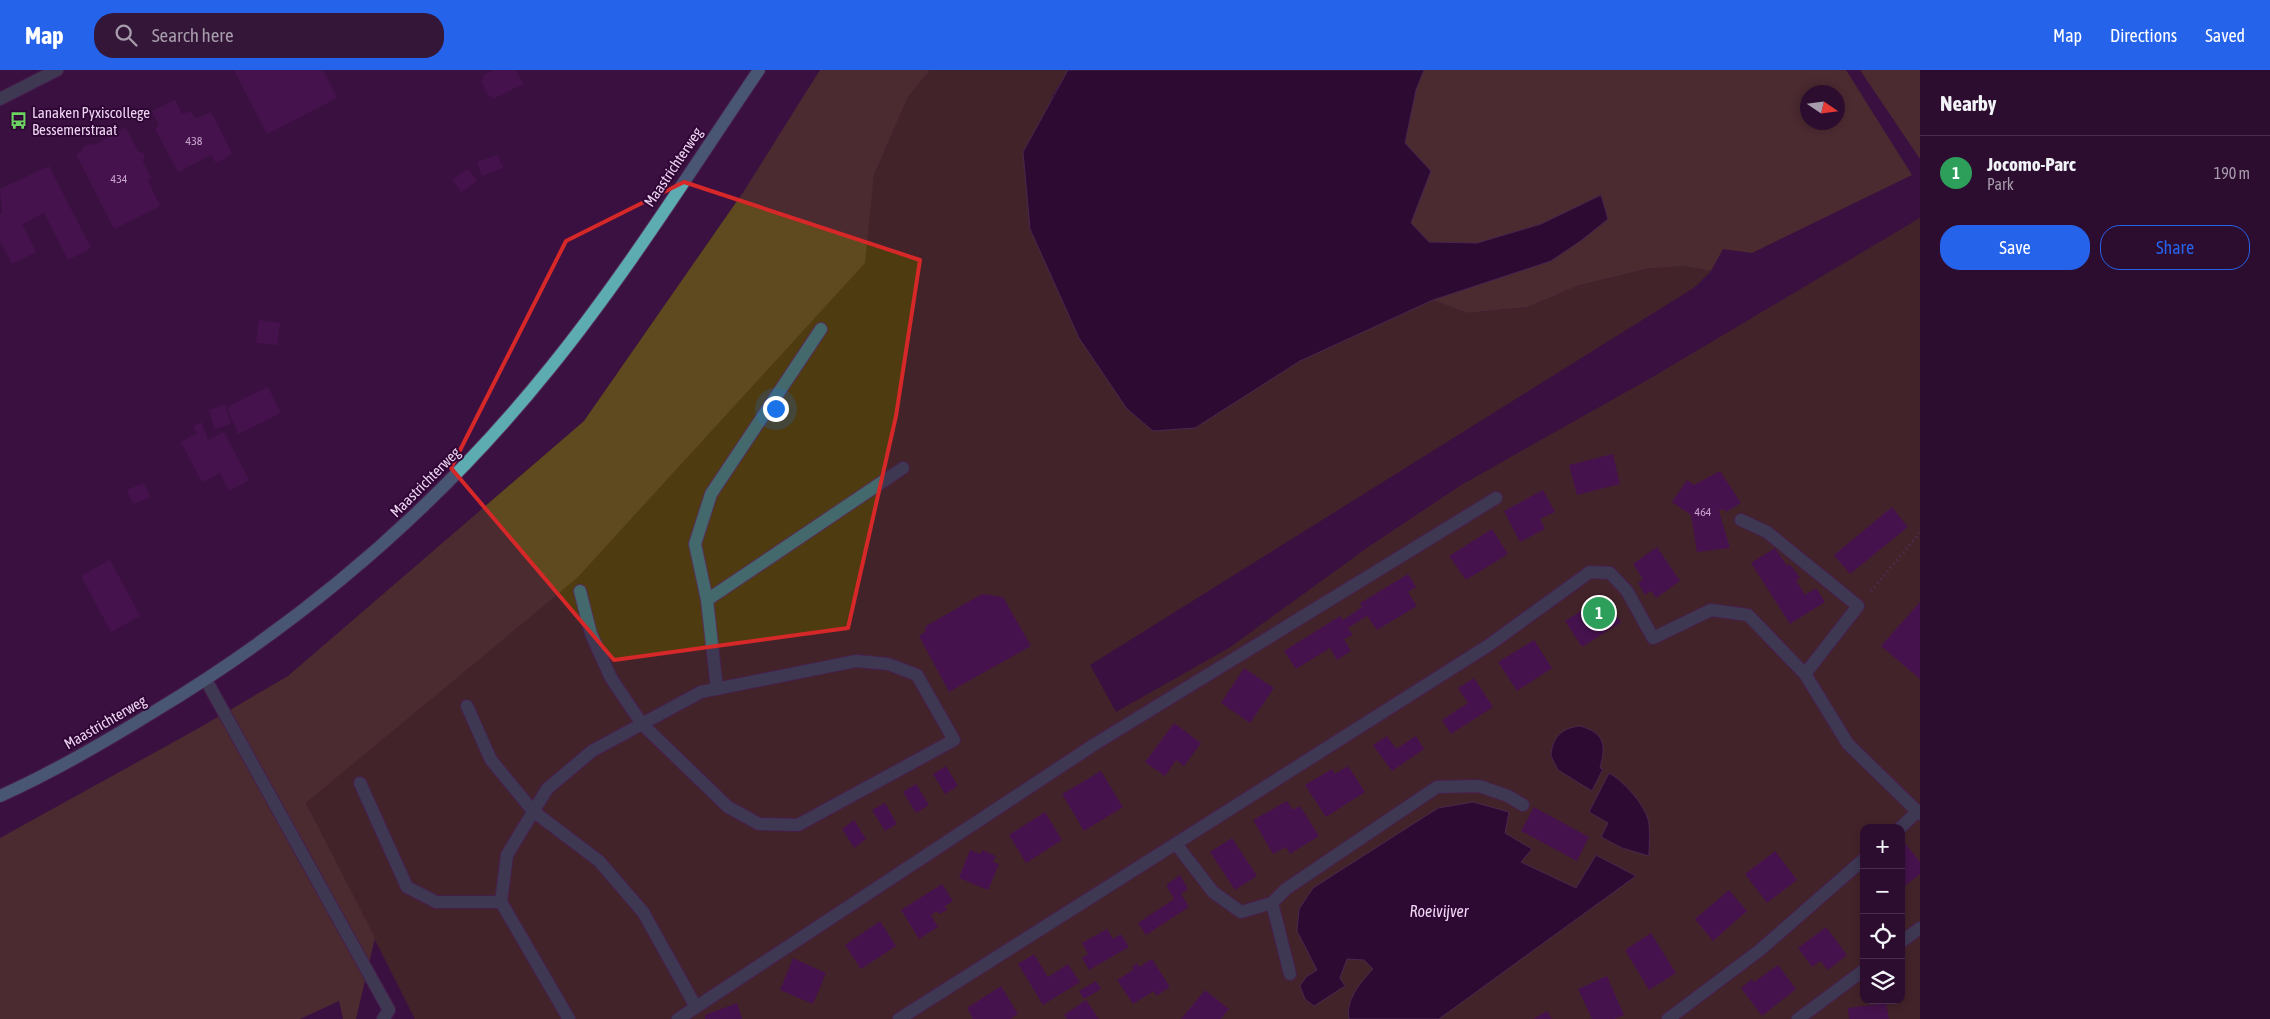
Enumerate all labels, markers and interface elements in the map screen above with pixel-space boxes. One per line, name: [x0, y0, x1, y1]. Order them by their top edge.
search box: [94, 13, 444, 58]
icon: search: [112, 21, 140, 49]
text: Map: [25, 22, 64, 49]
text: Search here: [152, 24, 234, 46]
text: Map: [2053, 25, 2082, 46]
text: Directions: [2110, 25, 2177, 46]
text: Saved: [2205, 25, 2245, 46]
north arrow: [1800, 85, 1845, 130]
text: Nearby: [1940, 91, 1996, 115]
place label: Lanaken Pyxiscollege Bessemerstraat: [32, 104, 150, 138]
bus stop icon: Lanaken Pyxiscollege Bessemerstraat: [8, 111, 28, 131]
street label: Maastrichterweg: [640, 124, 706, 210]
house number: 438: [186, 134, 203, 148]
text: Jocomo-Parc: [1987, 153, 2076, 175]
text: 1: [1952, 164, 1960, 182]
text: 190 m: [2214, 164, 2250, 182]
house number: 434: [111, 172, 128, 186]
text: Park: [1987, 175, 2014, 193]
button: Save: [1940, 225, 2090, 270]
button: Share: [2100, 225, 2250, 270]
your location: [763, 396, 789, 422]
street label: Maastrichterweg: [387, 443, 464, 520]
house number: 464: [1695, 505, 1712, 519]
pin: 1: [1583, 594, 1615, 632]
street label: Maastrichterweg: [61, 691, 149, 752]
map controls: [1860, 824, 1905, 1004]
button: +: [1860, 824, 1905, 869]
button: −: [1860, 869, 1905, 914]
water label: Roeivijver: [1410, 902, 1470, 921]
button: locate: [1860, 914, 1905, 959]
button: layers: [1860, 959, 1905, 1004]

